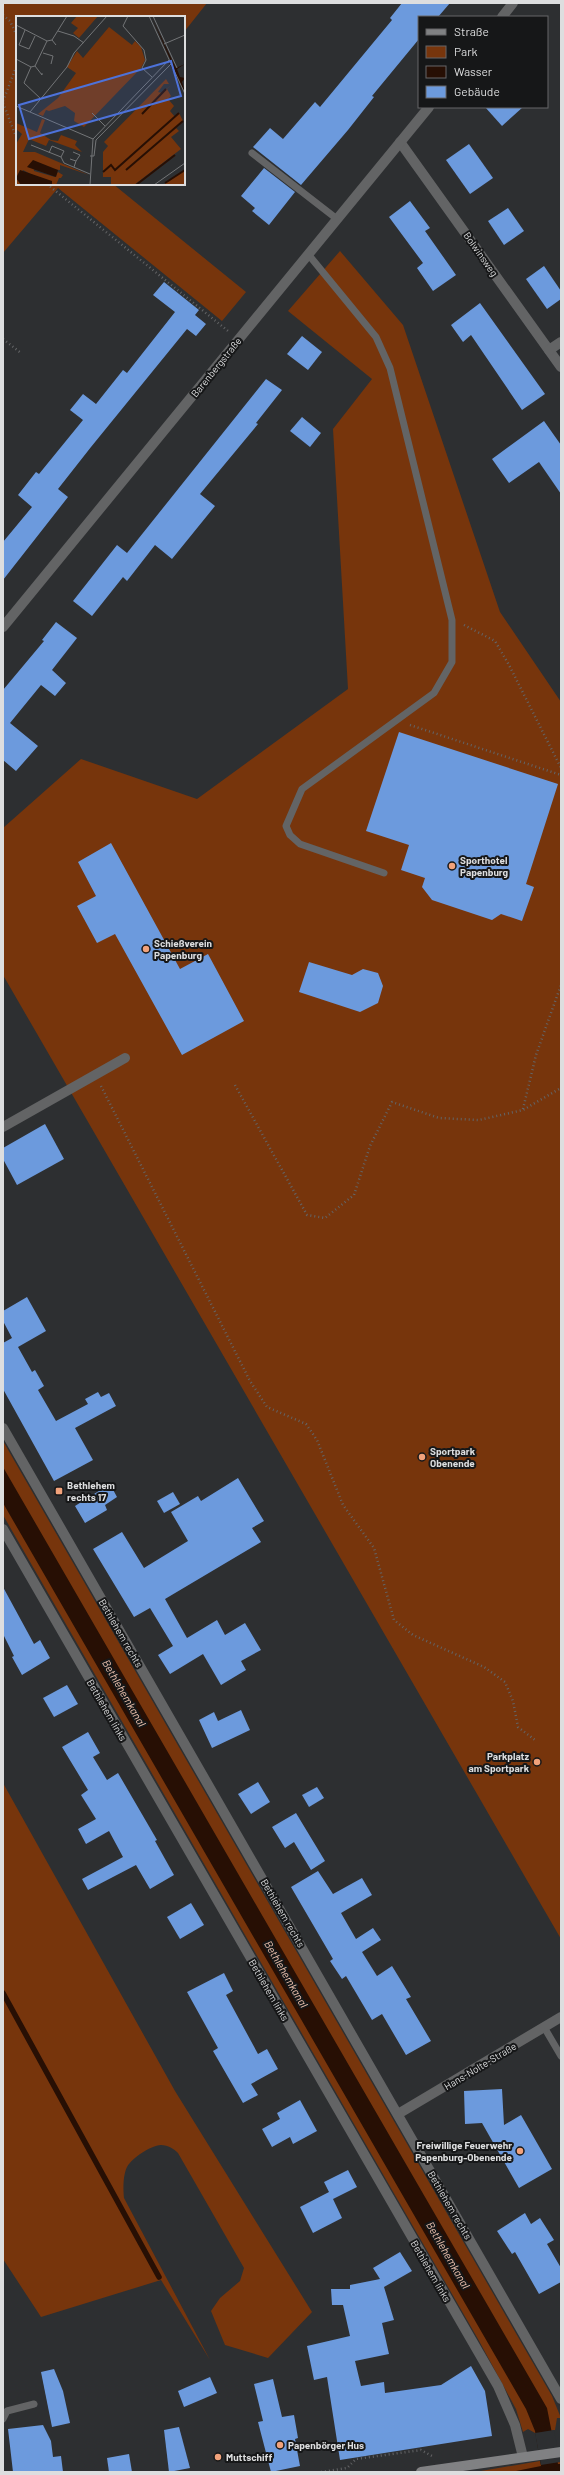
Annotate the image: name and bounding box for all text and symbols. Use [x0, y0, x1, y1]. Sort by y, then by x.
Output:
inset map [16, 16, 185, 185]
legend [418, 16, 548, 108]
text: Straße [454, 24, 489, 38]
text: Park [454, 44, 478, 58]
text: Wasser [454, 64, 493, 78]
text: Gebäude [454, 84, 500, 98]
street label: Bolwinsweg [461, 230, 501, 278]
street label: Barenbergstraße [188, 335, 244, 399]
place label: Sporthotel Papenburg [460, 854, 508, 878]
marker: Sporthotel Papenburg [447, 861, 457, 871]
place label: Schießverein Papenburg [154, 937, 212, 961]
marker: Schießverein Papenburg [141, 944, 151, 954]
place label: Sportpark Obenende [430, 1445, 476, 1469]
marker: Sportpark Obenende [417, 1452, 427, 1462]
place label: Bethlehem rechts 17 [67, 1479, 115, 1503]
marker: Bethlehem rechts 17 [54, 1486, 64, 1496]
street label: Bethlehem rechts [97, 1597, 146, 1670]
water label: Bethlehemkanal [100, 1657, 149, 1729]
street label: Bethlehem links [85, 1677, 130, 1743]
place label: Parkplatz am Sportpark [468, 1750, 530, 1774]
marker: Parkplatz am Sportpark [532, 1757, 542, 1767]
street label: Bethlehem rechts [259, 1877, 308, 1950]
water label: Bethlehemkanal [262, 1938, 311, 2010]
street label: Bethlehem links [247, 1957, 292, 2023]
street label: Hans-Nolte-Straße [442, 2040, 518, 2092]
place label: Freiwillige Feuerwehr Papenburg-Obenende [415, 2139, 513, 2163]
marker: Freiwillige Feuerwehr Papenburg-Obenende [515, 2146, 525, 2156]
street label: Bethlehem rechts [426, 2169, 475, 2242]
water label: Bethlehemkanal [424, 2219, 473, 2291]
street label: Bethlehem links [409, 2238, 454, 2304]
place label: Papenbörger Hus [288, 2439, 364, 2451]
marker: Papenbörger Hus [275, 2440, 285, 2450]
place label: Muttschiff [226, 2451, 272, 2463]
marker: Muttschiff [213, 2452, 223, 2462]

